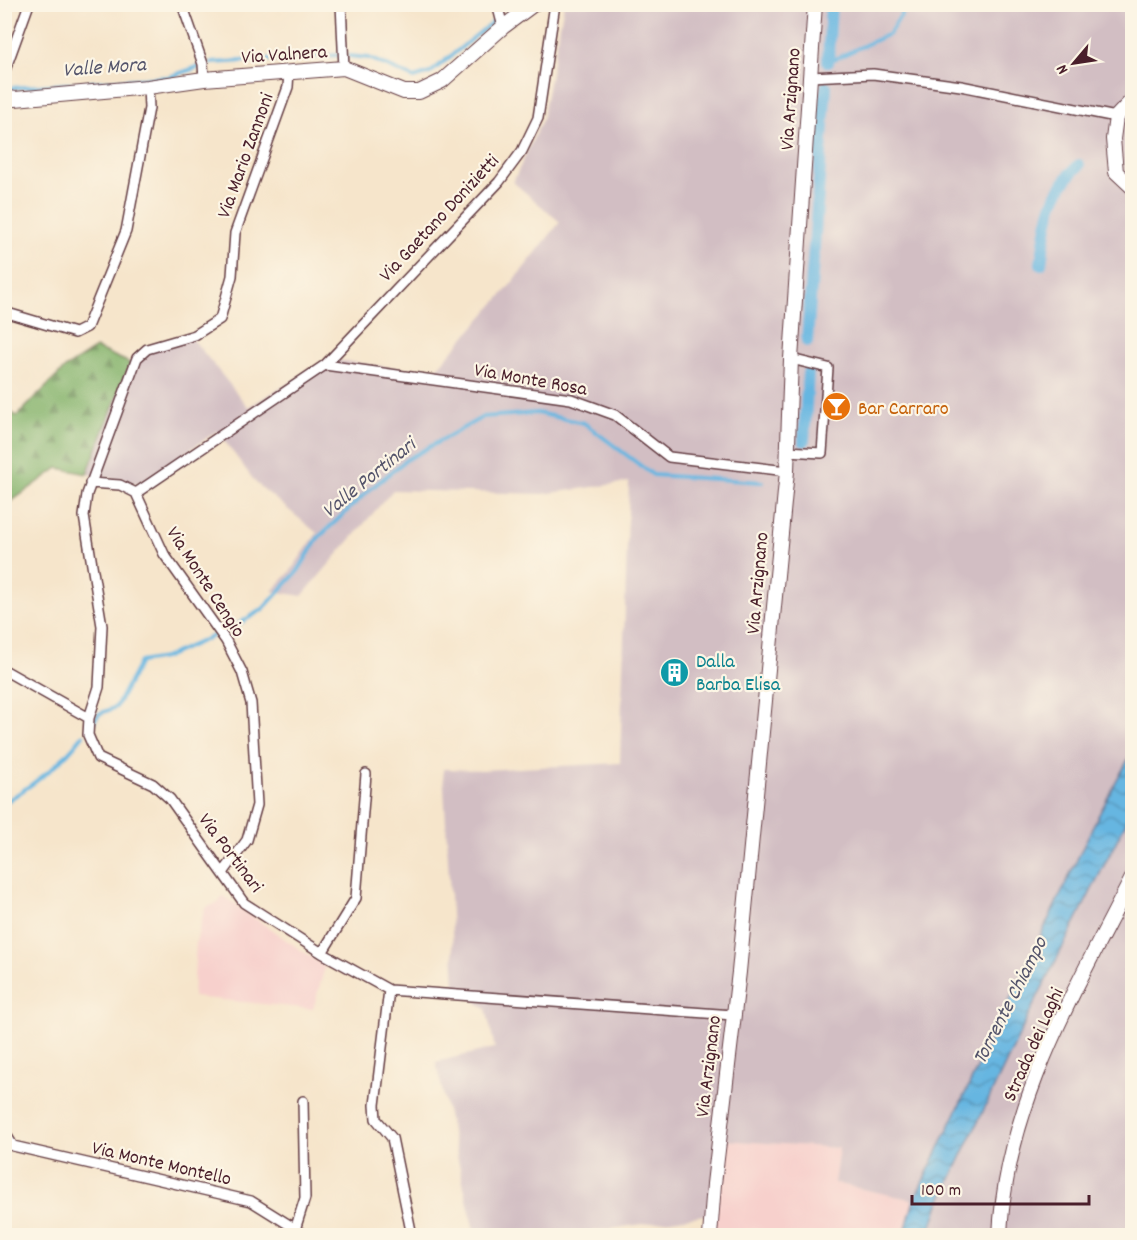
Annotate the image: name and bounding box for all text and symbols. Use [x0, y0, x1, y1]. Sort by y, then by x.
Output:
north arrow [1044, 33, 1104, 93]
street label: Via Valnera [240, 39, 329, 73]
street label: Via Arzignano [774, 47, 810, 151]
water label: Valle Mora [62, 51, 148, 87]
text: N [1051, 60, 1075, 78]
street label: Via Mario Zannoni [211, 89, 283, 223]
street label: Via Gaetano Donizietti [373, 149, 507, 289]
street label: Via Monte Rosa [472, 357, 590, 405]
bar icon: Bar Carraro [821, 391, 853, 423]
place label: Bar Carraro [858, 396, 949, 424]
water label: Valle Portinari [316, 430, 426, 527]
street label: Via Monte Cengio [158, 522, 251, 644]
street label: Via Arzignano [741, 531, 777, 635]
place label: Dalla Barba Elisa [696, 649, 781, 700]
building icon: Dalla Barba Elisa [659, 656, 691, 688]
street label: Via Portinari [190, 808, 269, 900]
water label: Torrente Chiampo [967, 931, 1057, 1070]
street label: Strada dei Laghi [997, 984, 1072, 1107]
street label: Via Arzignano [690, 1014, 730, 1119]
street label: Via Monte Montello [89, 1135, 234, 1195]
scale bar [912, 1168, 1089, 1206]
text: 100 m [921, 1179, 961, 1204]

